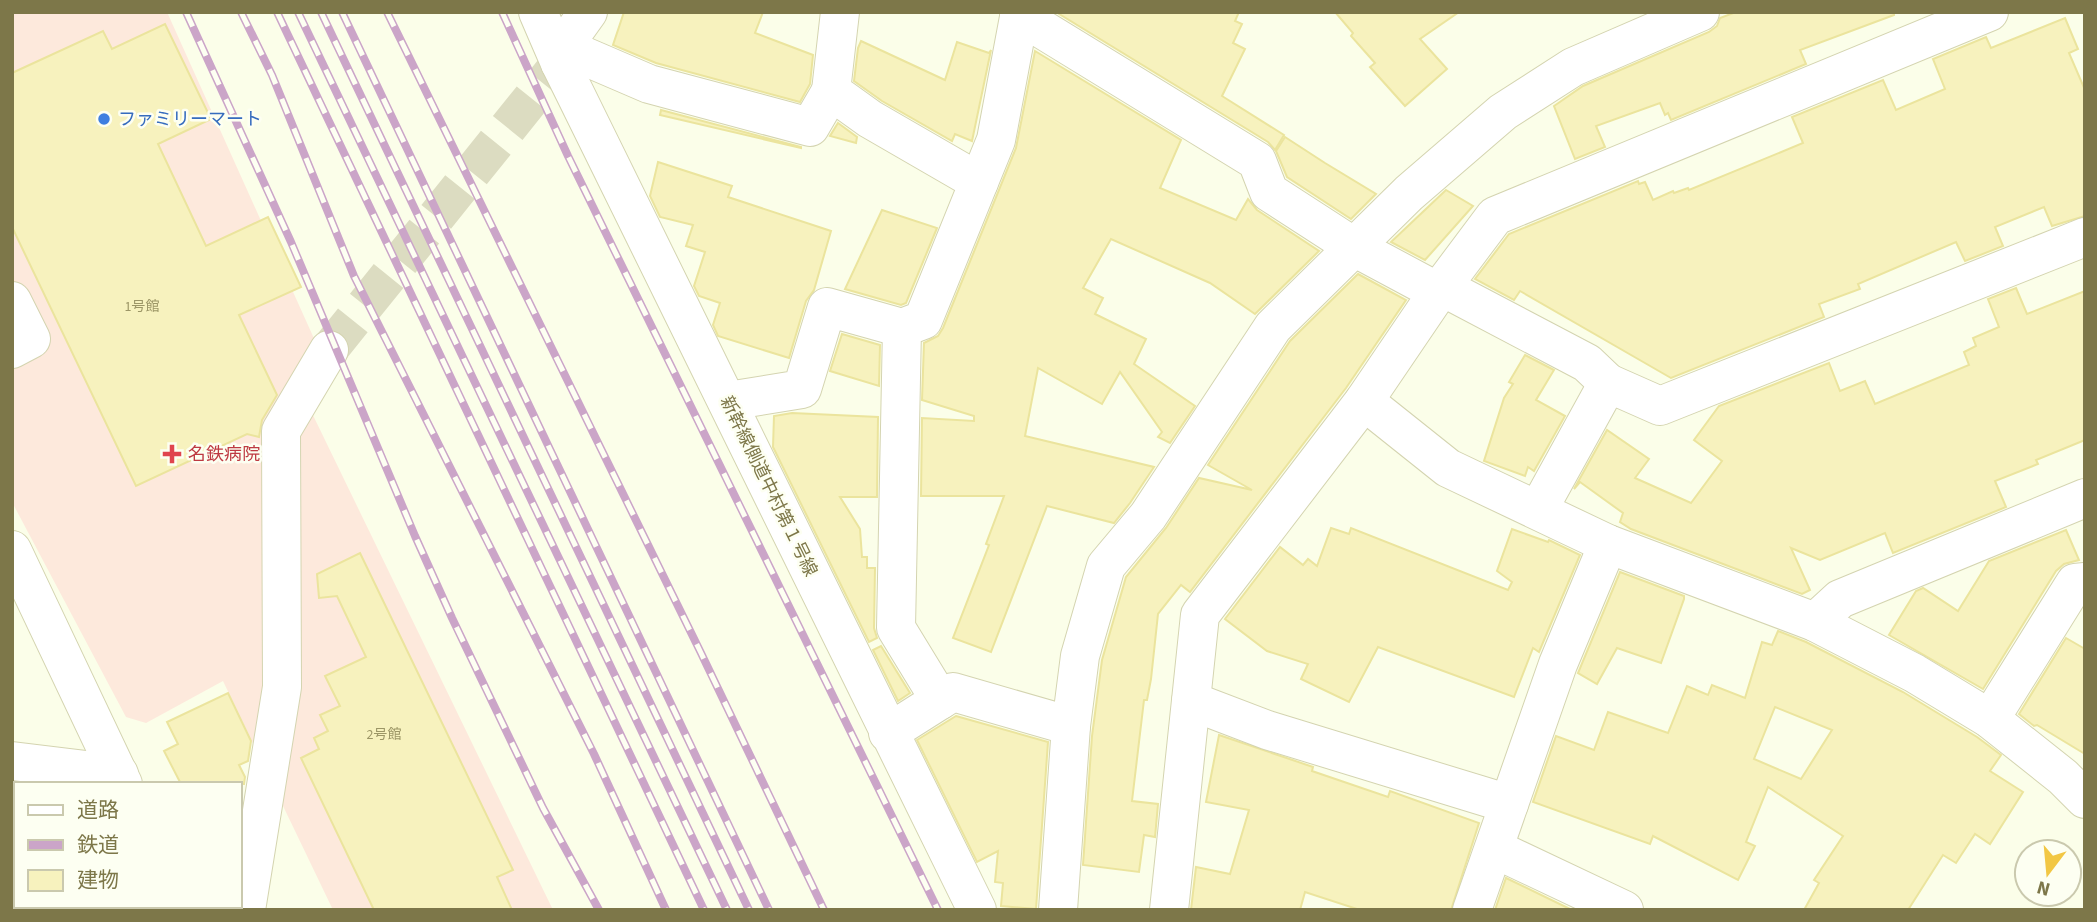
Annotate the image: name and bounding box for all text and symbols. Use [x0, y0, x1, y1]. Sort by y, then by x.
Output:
place label: ファミリーマート [118, 107, 262, 132]
marker: ファミリーマート [96, 111, 112, 127]
house number: 1号館 [125, 297, 159, 317]
street label: 新幹線側道中村第１号線 [714, 392, 823, 581]
place label: 名鉄病院 [188, 442, 260, 467]
marker: 名鉄病院 [162, 444, 182, 464]
house number: 2号館 [367, 725, 401, 745]
legend [14, 782, 242, 908]
text: 道路 [77, 795, 119, 825]
text: 鉄道 [77, 830, 119, 860]
north arrow [2013, 838, 2083, 908]
text: 建物 [77, 865, 119, 895]
text: N [2034, 873, 2054, 903]

